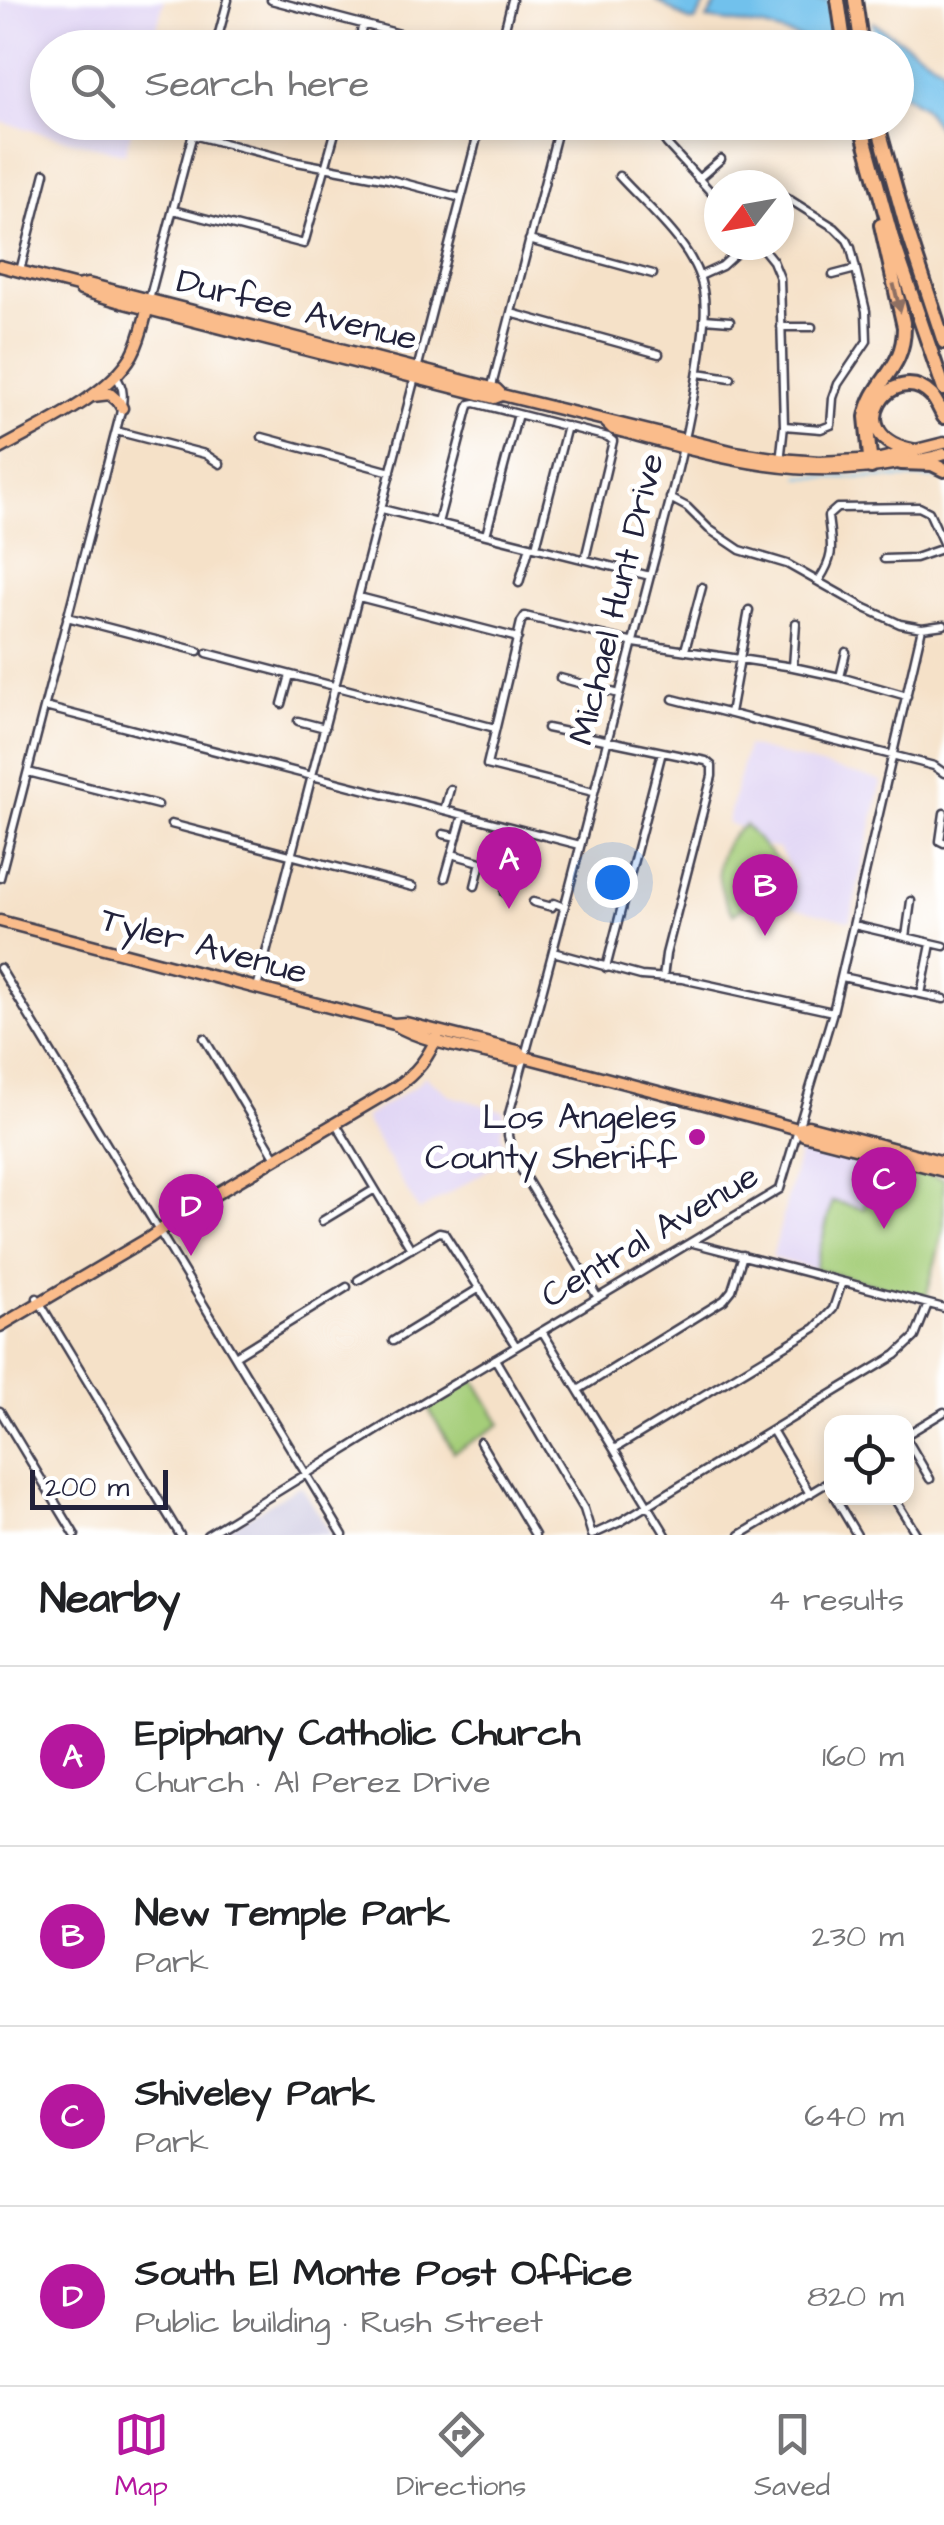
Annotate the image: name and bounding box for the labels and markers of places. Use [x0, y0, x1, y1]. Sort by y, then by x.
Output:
pin: A [476, 826, 542, 909]
pin: B [732, 854, 798, 936]
place label: Los Angeles County Sheriff [425, 1093, 677, 1183]
marker: Los Angeles County Sheriff [686, 1126, 708, 1148]
pin: C [852, 1146, 916, 1229]
pin: D [158, 1174, 224, 1256]

